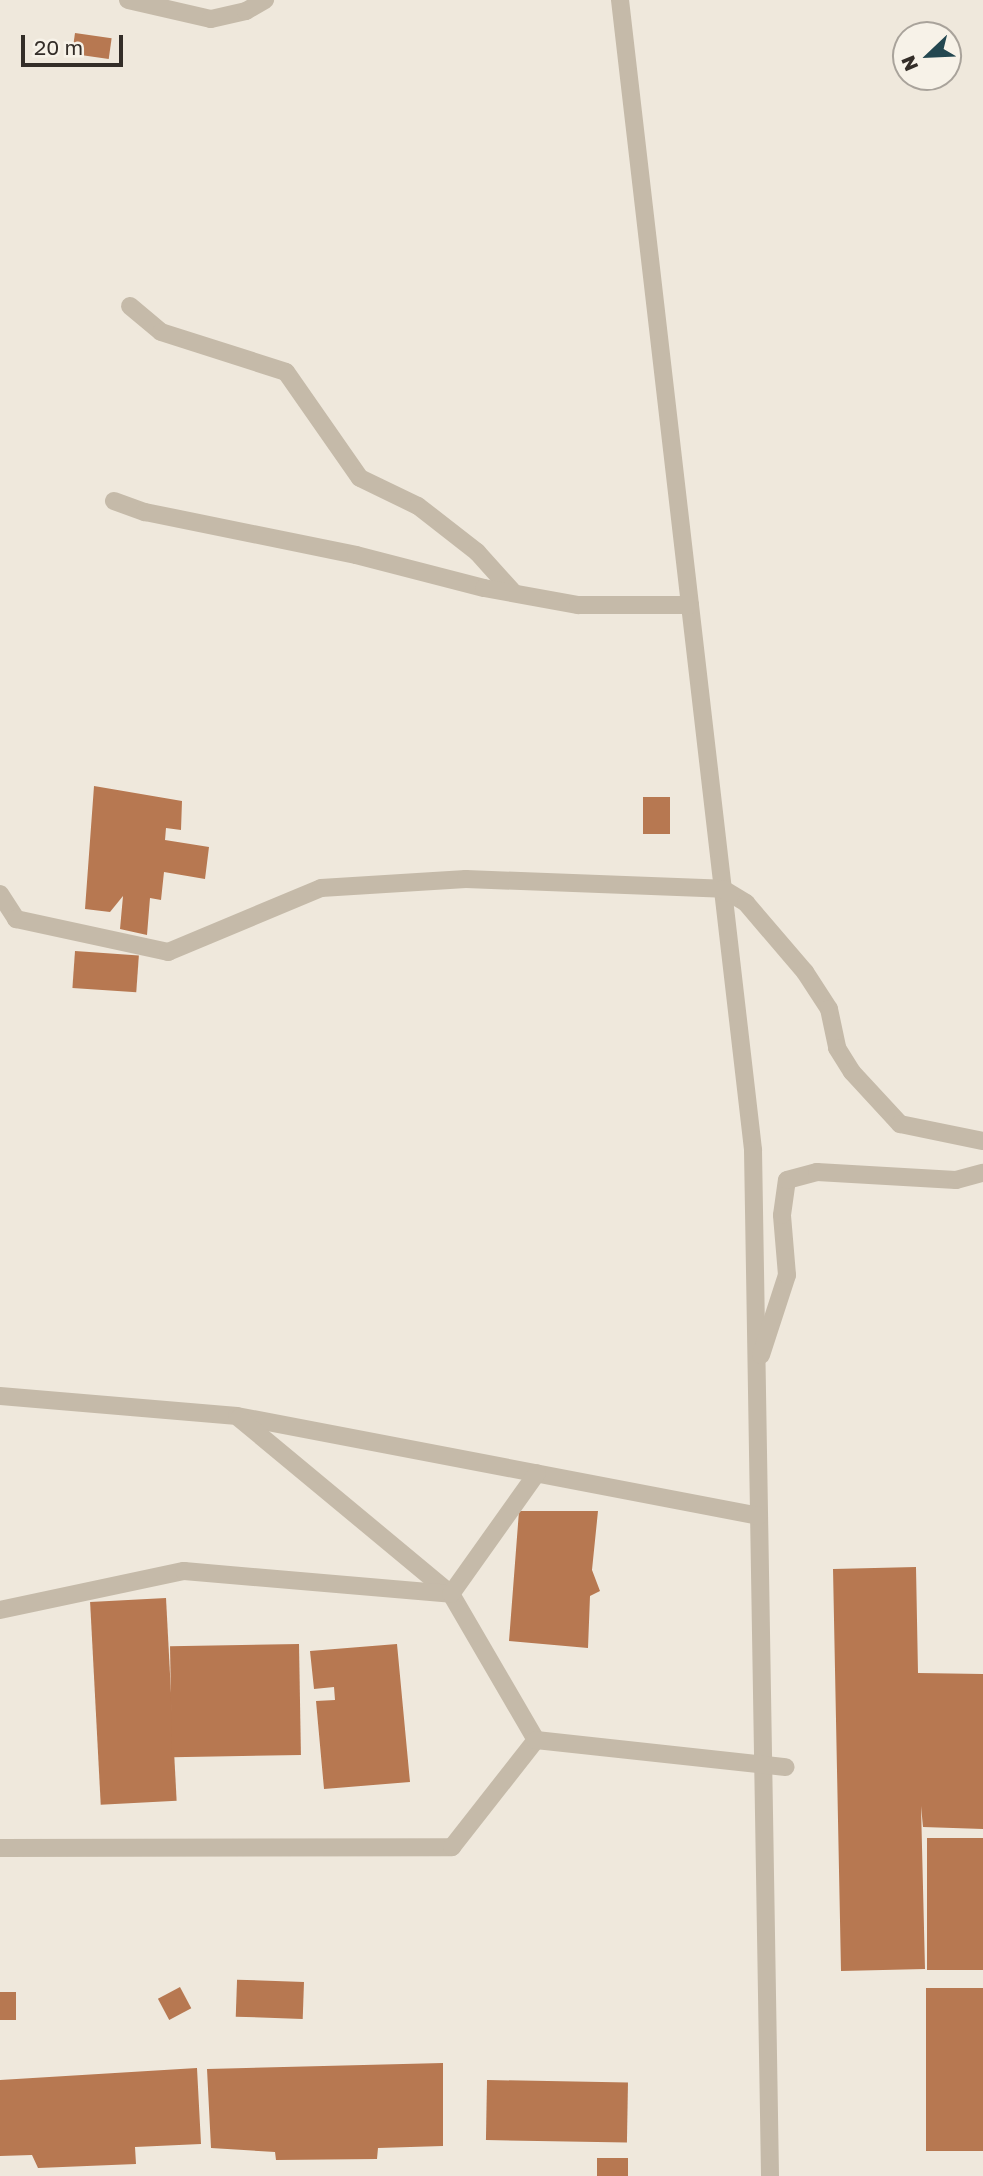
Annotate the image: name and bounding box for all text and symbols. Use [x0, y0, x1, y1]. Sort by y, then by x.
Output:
scale bar [24, 21, 126, 65]
north arrow [892, 21, 962, 91]
text: 20 m [34, 34, 83, 60]
text: N [896, 52, 922, 75]

